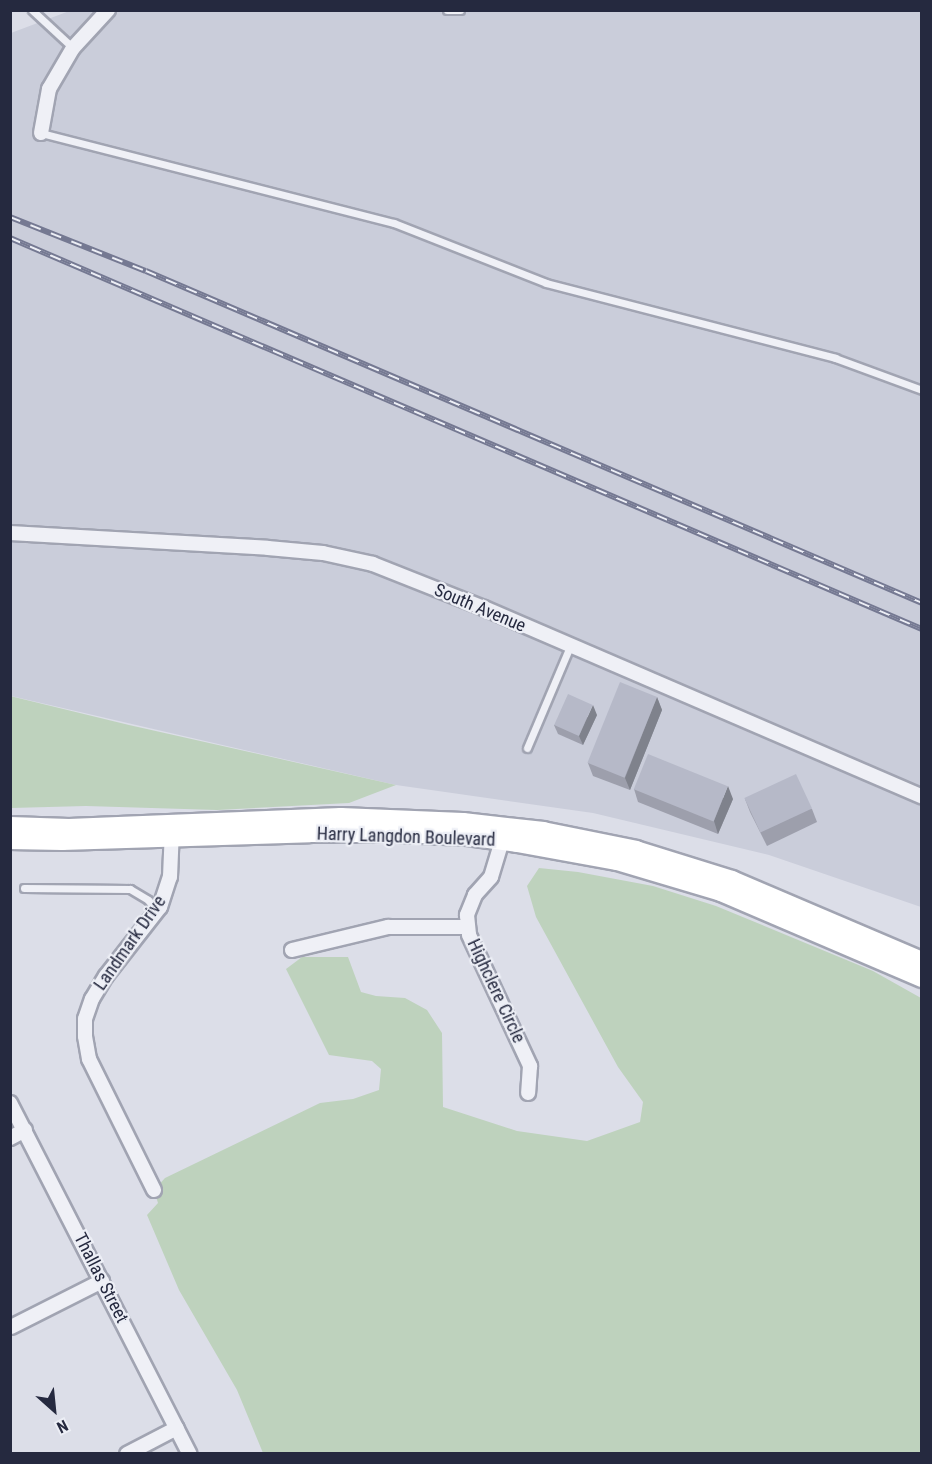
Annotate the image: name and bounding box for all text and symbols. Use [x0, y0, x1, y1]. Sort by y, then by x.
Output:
street label: South Avenue [431, 579, 529, 637]
street label: Harry Langdon Boulevard [316, 823, 496, 851]
street label: Landmark Drive [89, 891, 171, 995]
street label: Highclere Circle [463, 936, 529, 1046]
street label: Thallas Street [69, 1229, 133, 1327]
north arrow [24, 1380, 84, 1440]
text: N [54, 1416, 71, 1437]

